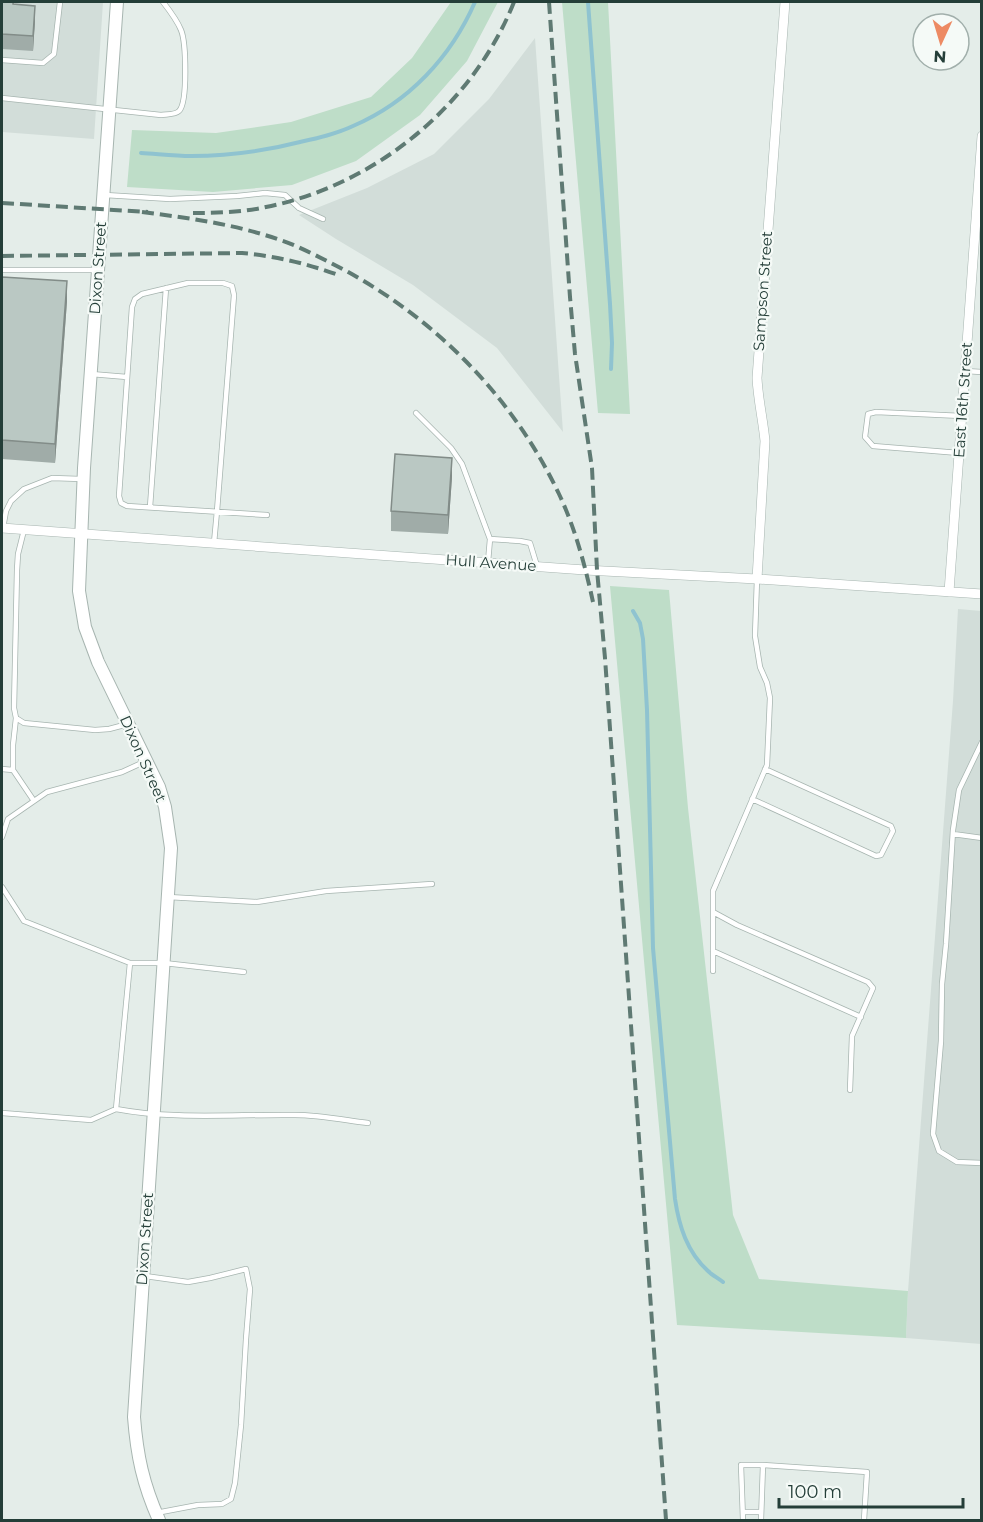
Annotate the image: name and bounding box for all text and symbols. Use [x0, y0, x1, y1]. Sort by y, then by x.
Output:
north arrow [911, 12, 971, 72]
text: N [933, 47, 947, 66]
street label: Dixon Street [85, 221, 110, 315]
street label: Sampson Street [749, 230, 776, 352]
street label: East 16th Street [949, 341, 976, 459]
street label: Hull Avenue [445, 550, 537, 575]
street label: Dixon Street [116, 712, 171, 805]
street label: Dixon Street [132, 1192, 157, 1286]
scale bar [779, 1471, 964, 1509]
text: 100 m [788, 1481, 842, 1503]

